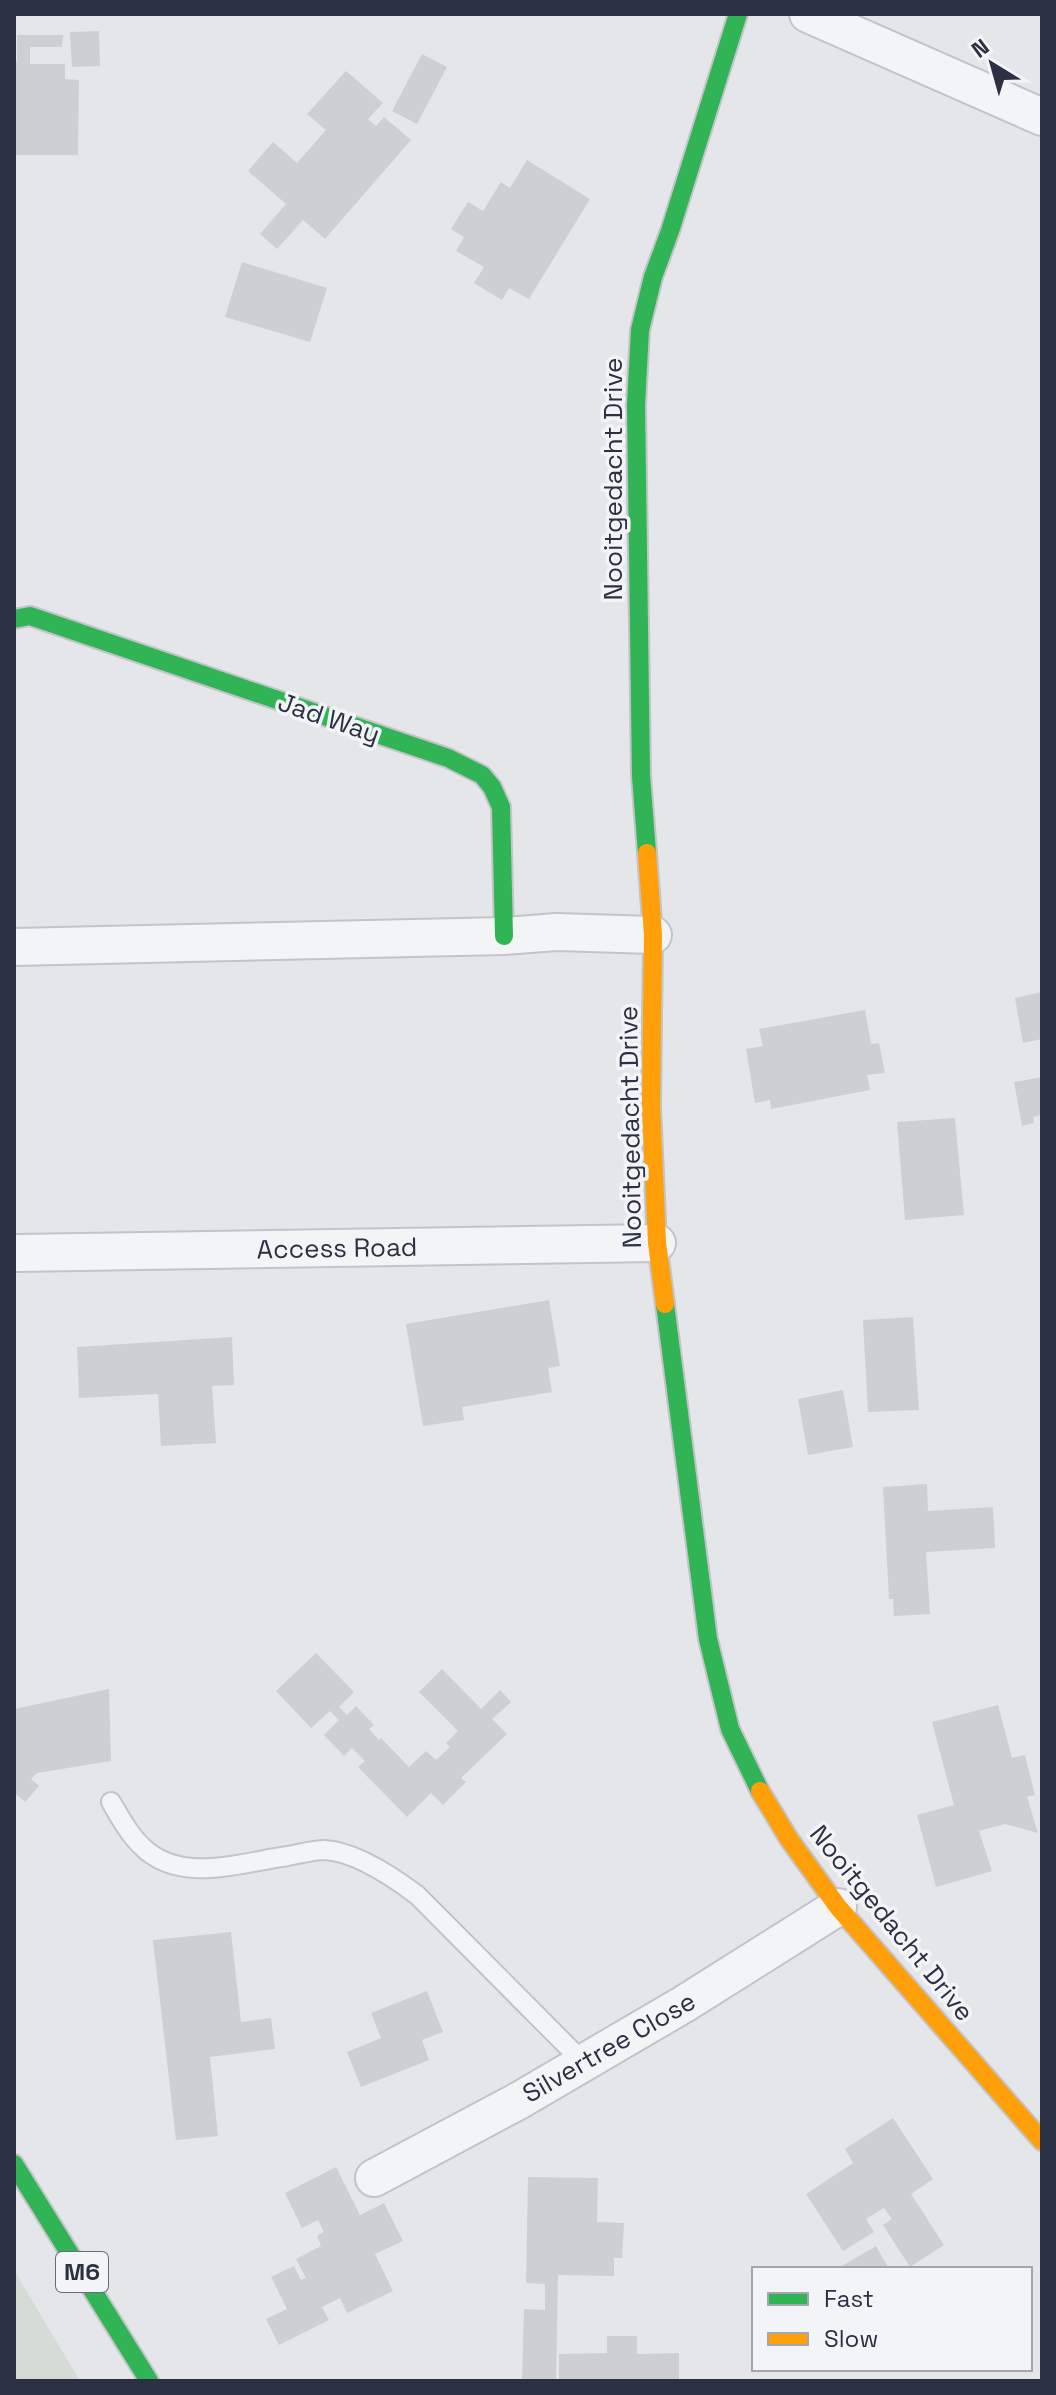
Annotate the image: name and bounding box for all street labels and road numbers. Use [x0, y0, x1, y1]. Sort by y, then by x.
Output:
street label: Nooitgedacht Drive [596, 358, 630, 600]
street label: Jad Way [274, 685, 384, 751]
street label: Nooitgedacht Drive [611, 1005, 649, 1249]
street label: Access Road [256, 1230, 418, 1266]
street label: Nooitgedacht Drive [802, 1818, 982, 2028]
street label: Silvertree Close [516, 1984, 702, 2110]
road number: M6 [56, 2252, 108, 2292]

